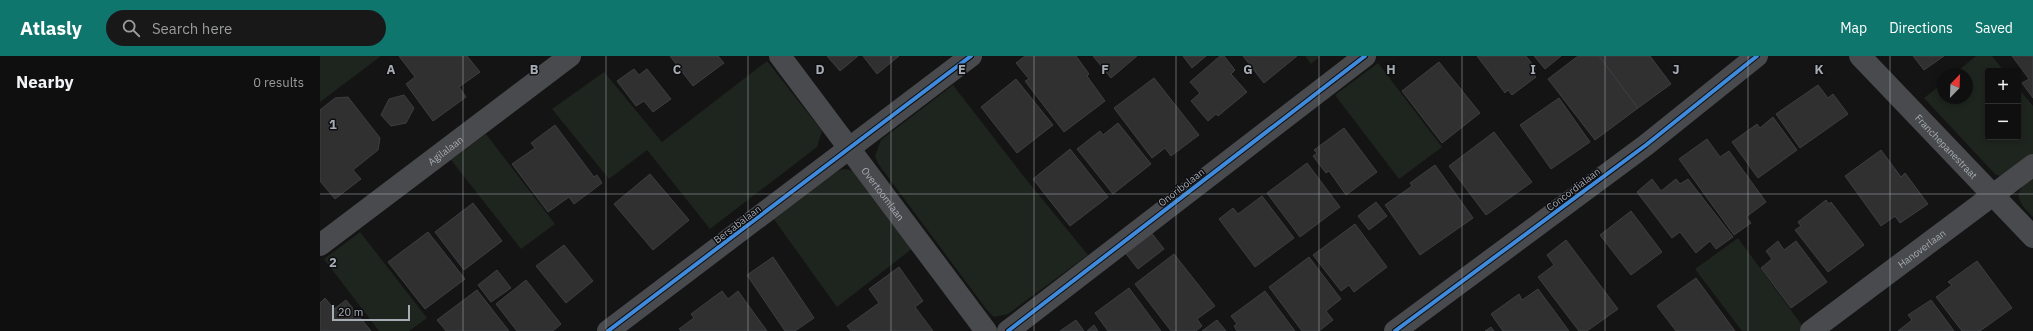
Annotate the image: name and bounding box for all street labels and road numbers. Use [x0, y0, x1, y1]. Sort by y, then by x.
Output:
street label: Franchepanestraat [1912, 112, 1980, 182]
street label: Agilalaan [425, 133, 466, 168]
street label: Overtoomlaan [858, 165, 907, 223]
street label: Onoribolaan [1156, 165, 1207, 209]
street label: Concordialaan [1544, 165, 1603, 214]
street label: Bersabalaan [711, 202, 764, 246]
street label: Hanoverlaan [1895, 227, 1948, 271]

